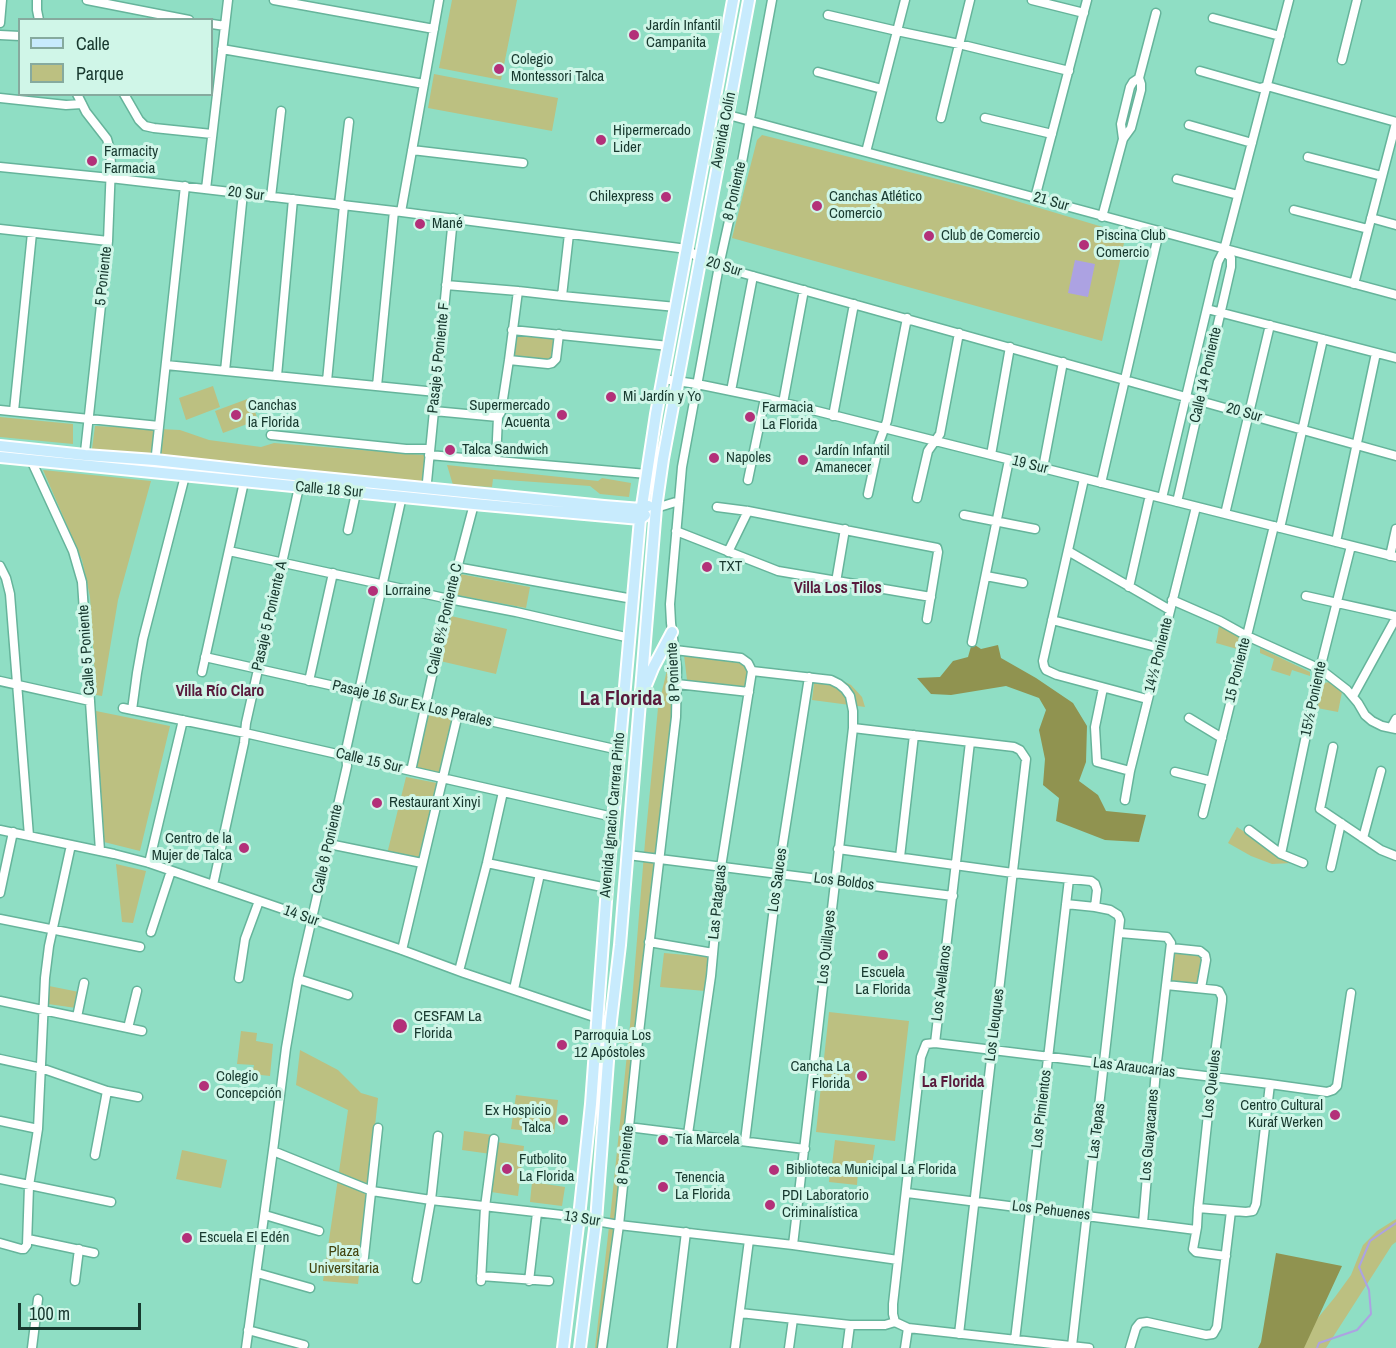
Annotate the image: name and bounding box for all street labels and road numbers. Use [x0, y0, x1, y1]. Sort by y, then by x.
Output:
street label: Avenida Colín [708, 90, 740, 170]
street label: 8 Poniente [720, 160, 750, 222]
street label: 20 Sur [227, 183, 265, 205]
street label: 21 Sur [1031, 188, 1071, 216]
street label: 5 Poniente [92, 245, 116, 307]
street label: 20 Sur [704, 253, 744, 281]
street label: Pasaje 5 Poniente F [424, 302, 454, 414]
street label: Calle 14 Poniente [1186, 325, 1226, 425]
street label: 20 Sur [1224, 399, 1264, 427]
street label: 19 Sur [1010, 452, 1050, 478]
street label: Calle 18 Sur [295, 478, 363, 502]
street label: Pasaje 5 Poniente A [249, 559, 291, 673]
street label: Calle 6½ Poniente C [423, 562, 467, 676]
street label: Calle 5 Poniente [75, 604, 99, 696]
street label: 14½ Poniente [1141, 616, 1177, 694]
street label: 15 Poniente [1221, 636, 1255, 704]
street label: 8 Poniente [663, 642, 685, 702]
street label: 15½ Poniente [1297, 660, 1331, 738]
street label: Pasaje 16 Sur Ex Los Perales [330, 677, 494, 731]
street label: Avenida Ignacio Carrera Pinto [597, 732, 629, 898]
street label: Calle 15 Sur [334, 745, 404, 777]
street label: Calle 6 Poniente [309, 803, 347, 895]
street label: Los Sauces [765, 847, 791, 913]
street label: Las Pataguas [705, 864, 731, 940]
street label: Los Boldos [813, 869, 875, 895]
street label: 14 Sur [281, 902, 321, 930]
street label: Los Quillayes [814, 909, 840, 985]
street label: Los Avellanos [928, 944, 956, 1022]
street label: Los Lleuques [982, 988, 1008, 1062]
street label: Los Queules [1199, 1049, 1225, 1119]
street label: Las Araucarias [1092, 1054, 1176, 1082]
street label: Los Pimientos [1028, 1069, 1056, 1149]
street label: Los Guayacanes [1137, 1088, 1163, 1182]
street label: Las Tepas [1085, 1102, 1109, 1160]
street label: 8 Poniente [614, 1124, 638, 1186]
street label: Los Pehuenes [1011, 1197, 1091, 1225]
street label: 13 Sur [563, 1207, 601, 1231]

